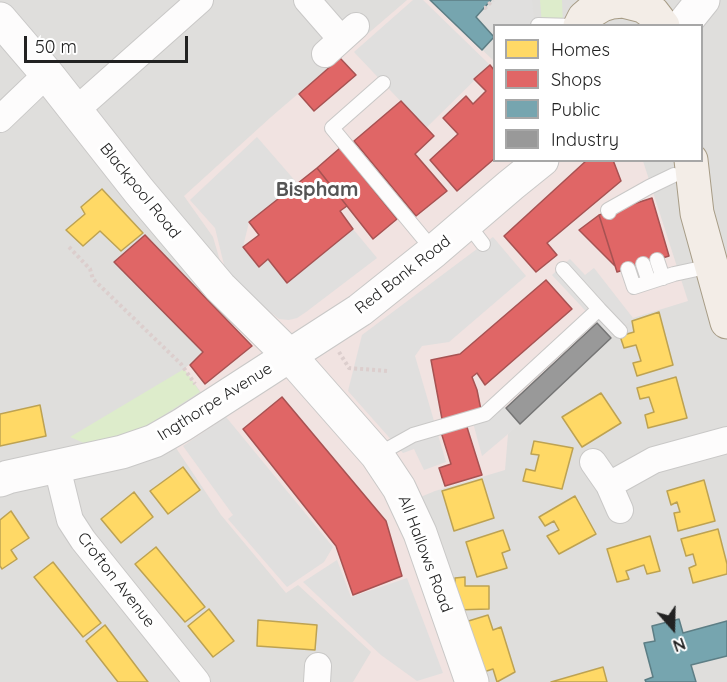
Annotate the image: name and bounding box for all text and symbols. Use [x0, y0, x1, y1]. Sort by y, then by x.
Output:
scale bar [27, 24, 190, 62]
legend [493, 24, 703, 162]
text: 50 m [35, 35, 77, 58]
text: Homes [551, 38, 610, 61]
text: Shops [551, 68, 602, 91]
text: Public [551, 98, 600, 121]
text: Industry [551, 128, 619, 151]
street label: Blackpool Road [96, 139, 184, 243]
district label: Bispham [276, 178, 358, 202]
street label: Red Bank Road [351, 232, 455, 318]
street label: Ingthorpe Avenue [154, 359, 276, 445]
street label: All Hallows Road [394, 493, 456, 615]
street label: Crofton Avenue [73, 529, 159, 631]
north arrow [643, 598, 703, 658]
text: N [670, 634, 688, 656]

